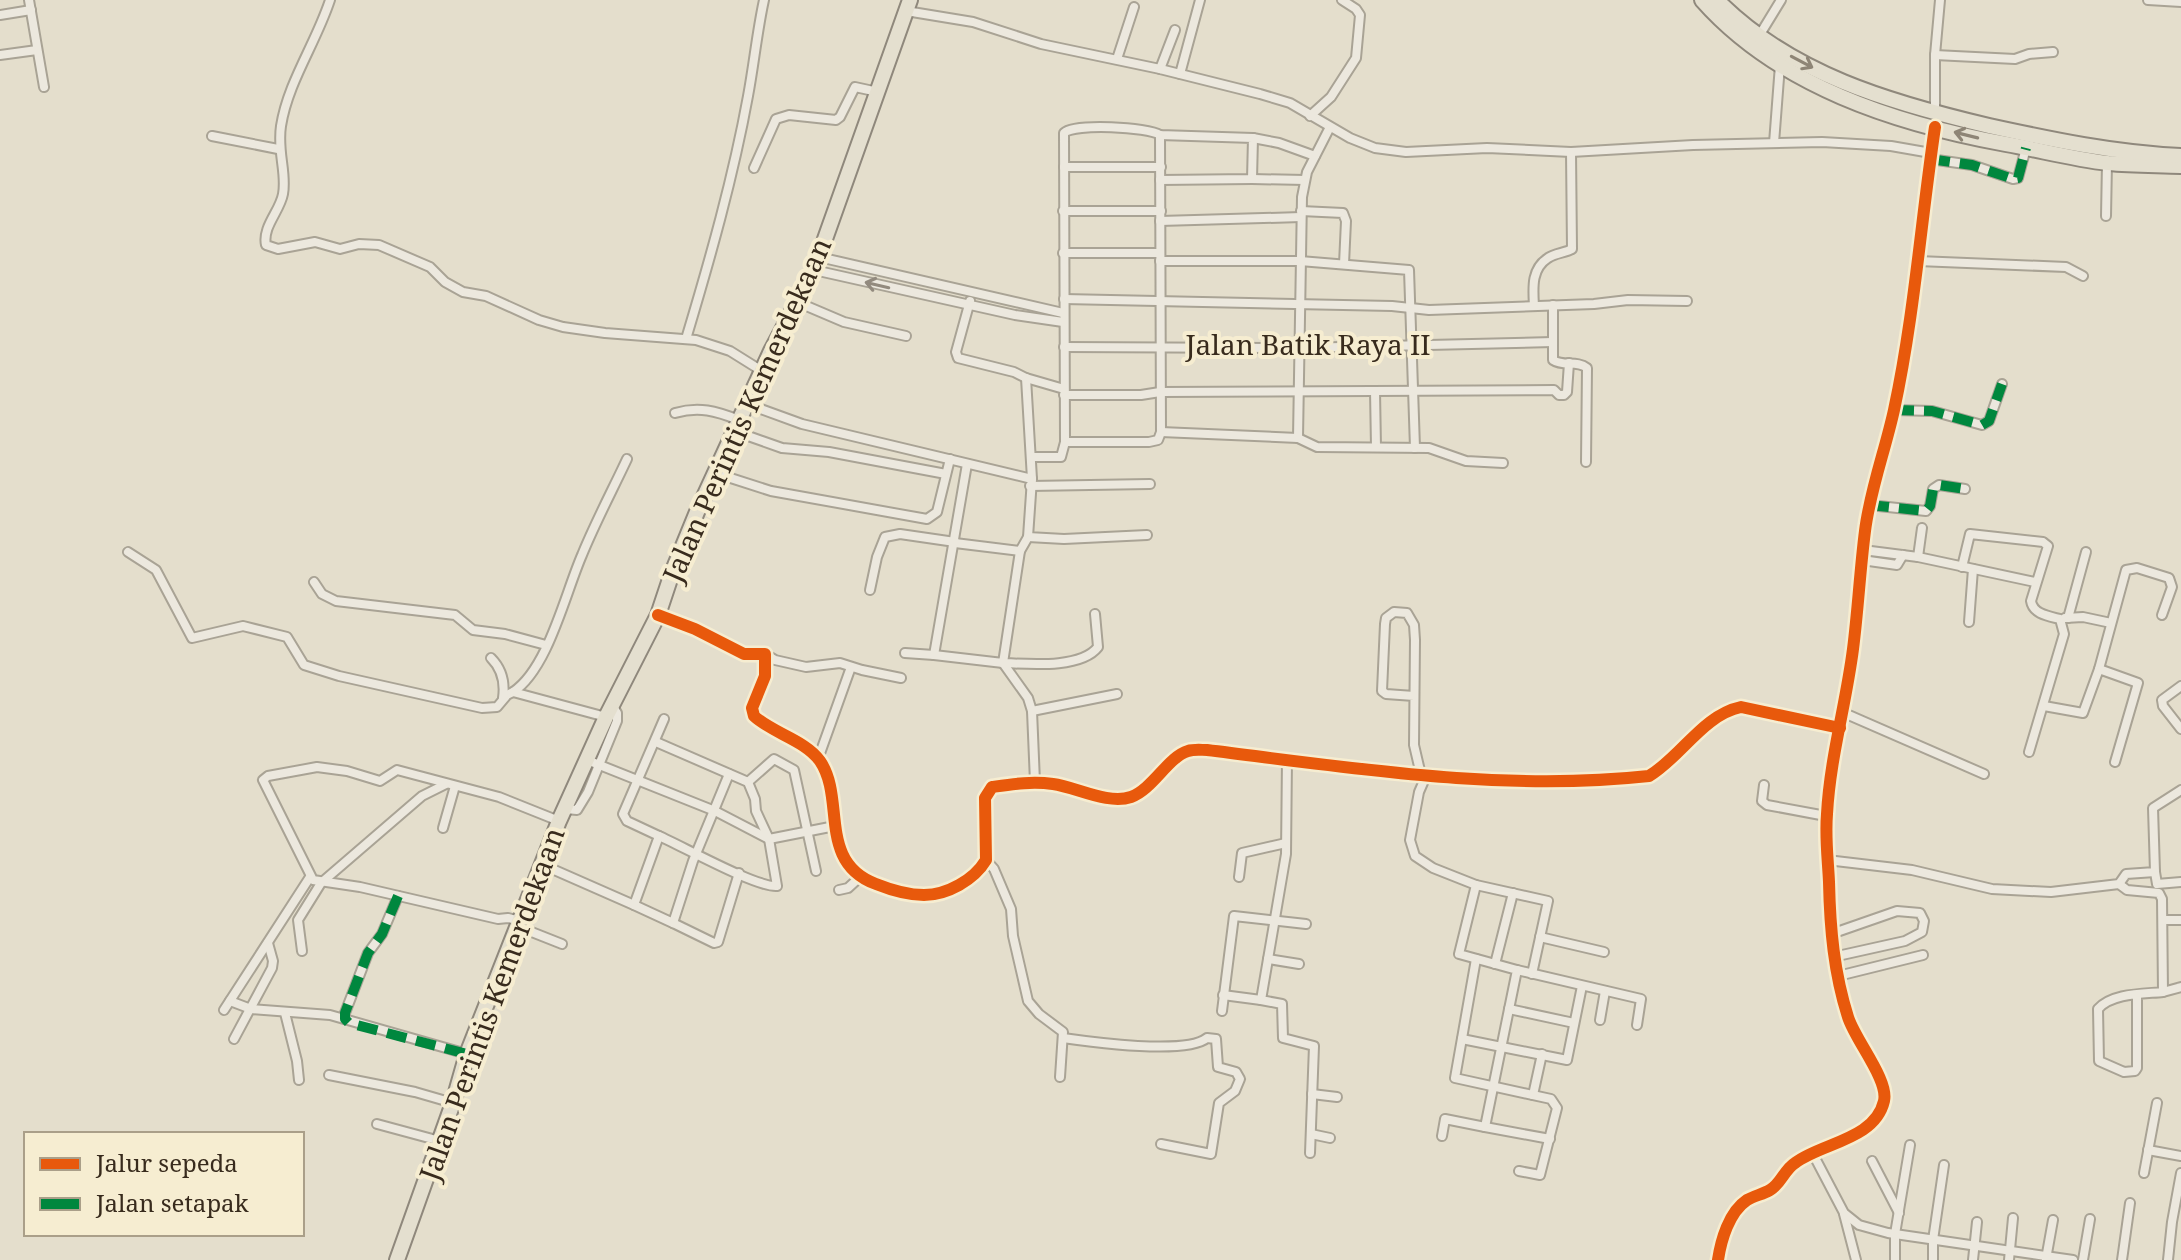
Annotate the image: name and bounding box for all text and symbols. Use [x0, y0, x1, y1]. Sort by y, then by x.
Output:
one-way arrow [1790, 55, 1814, 70]
one-way arrow [1953, 127, 1979, 142]
street label: Jalan Perintis Kemerdekaan [652, 231, 839, 589]
one-way arrow [864, 277, 890, 292]
street label: Jalan Batik Raya II [1184, 325, 1431, 363]
street label: Jalan Perintis Kemerdekaan [409, 822, 573, 1186]
legend [24, 1132, 304, 1236]
text: Jalur sepeda [95, 1146, 238, 1179]
text: Jalan setapak [95, 1186, 250, 1219]

